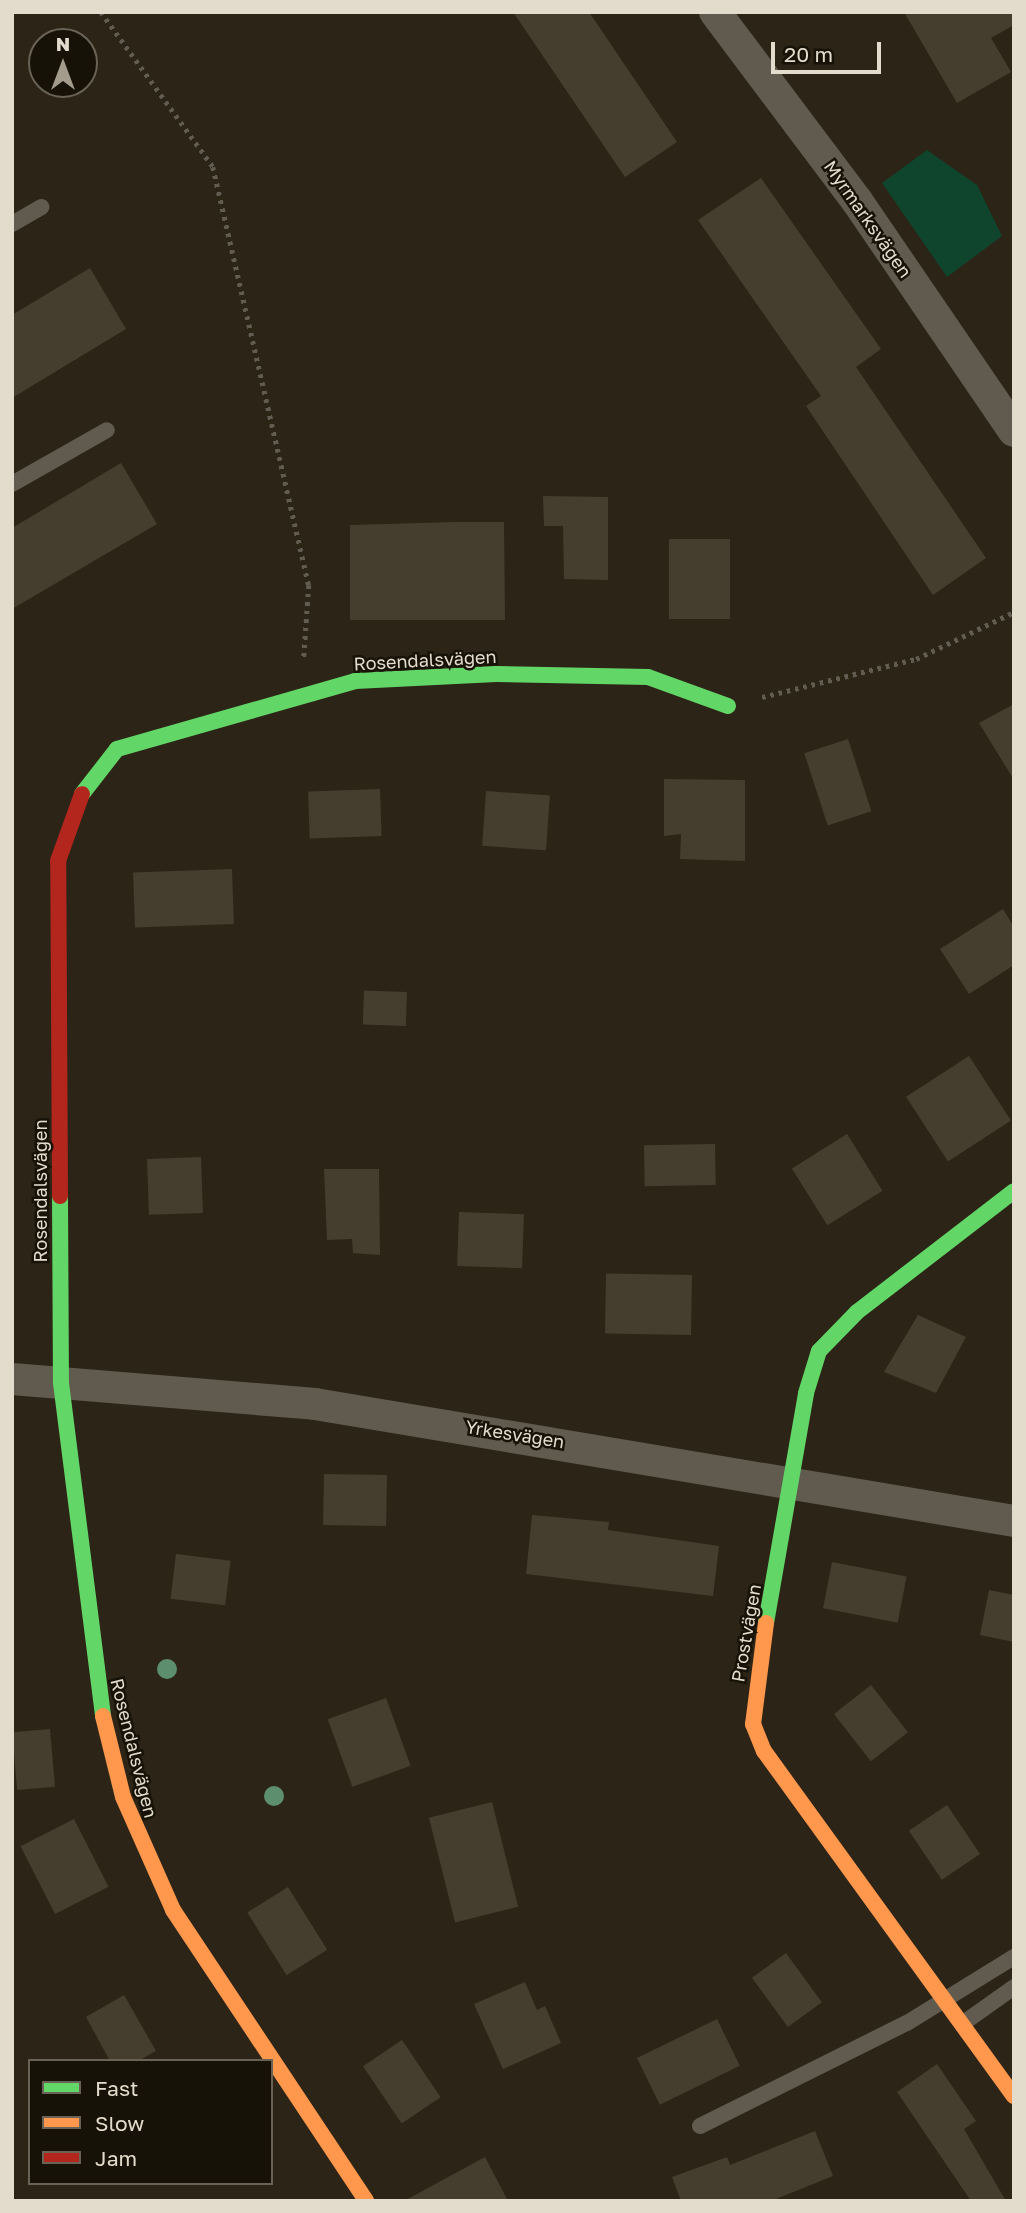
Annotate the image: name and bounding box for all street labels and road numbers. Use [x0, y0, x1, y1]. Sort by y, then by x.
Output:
street label: Myrmarksvägen [820, 156, 916, 282]
street label: Rosendalsvägen [353, 645, 497, 675]
street label: Rosendalsvägen [29, 1120, 51, 1262]
street label: Yrkesvägen [464, 1416, 566, 1452]
street label: Prostvägen [727, 1582, 765, 1684]
street label: Rosendalsvägen [106, 1676, 162, 1820]

